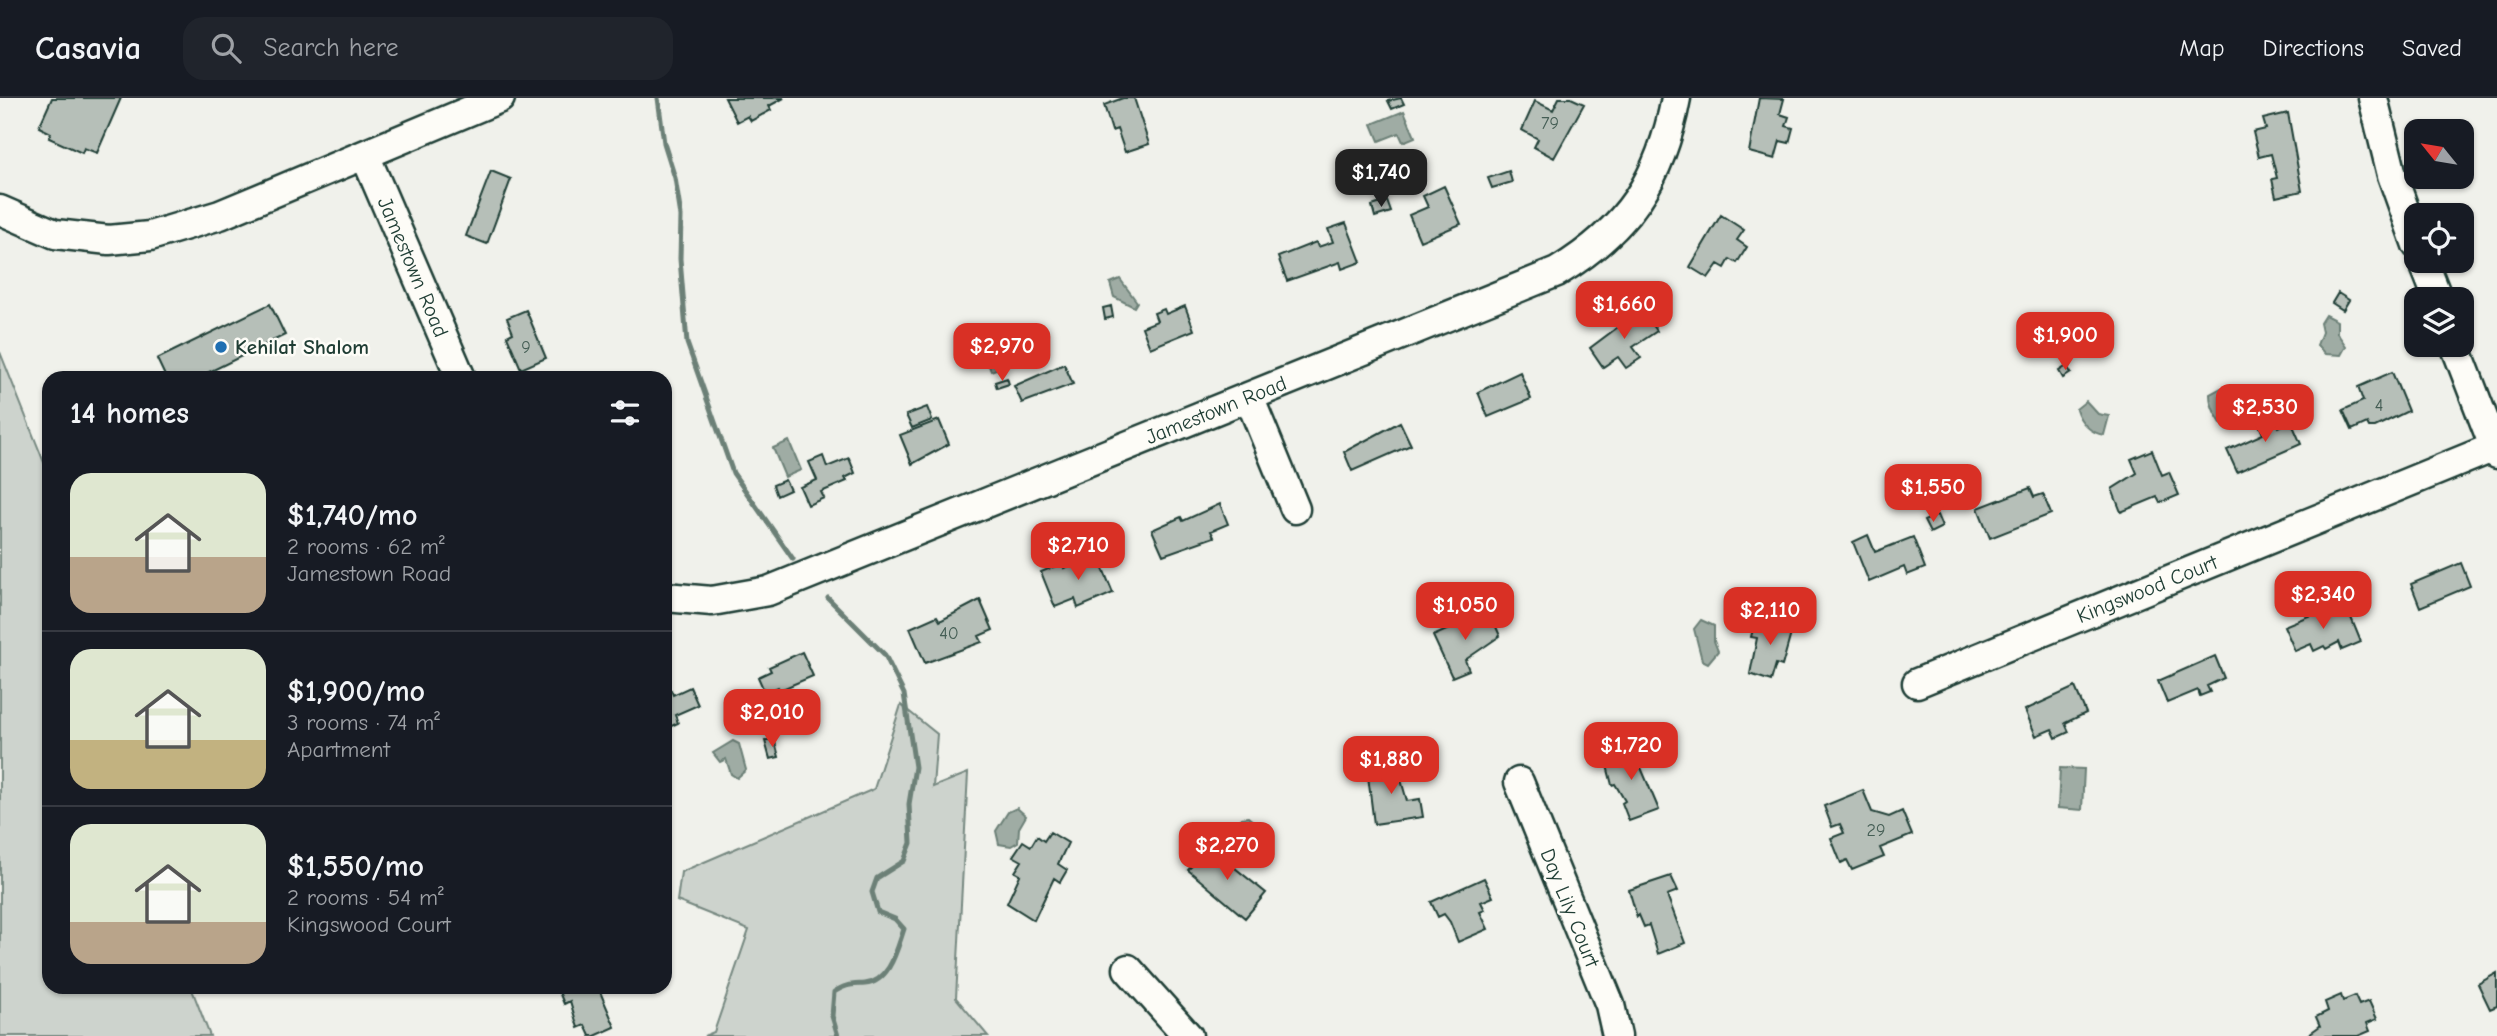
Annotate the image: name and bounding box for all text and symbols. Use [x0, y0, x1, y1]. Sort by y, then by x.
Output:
search box [183, 17, 673, 80]
text: Casavia [35, 29, 141, 67]
icon: search [207, 29, 245, 67]
text: Search here [263, 33, 399, 63]
text: Map [2179, 34, 2225, 62]
text: Directions [2263, 34, 2364, 62]
text: Saved [2402, 34, 2462, 62]
house number: 79 [1541, 113, 1559, 134]
north arrow [2404, 119, 2474, 189]
map controls [2404, 119, 2474, 357]
pin: $1,740 [1324, 150, 1438, 209]
text: $1,740 [1351, 158, 1411, 185]
street label: Jamestown Road [373, 193, 453, 341]
button: locate [2404, 203, 2474, 273]
pin: $1,660 [1567, 282, 1681, 341]
button: layers [2404, 287, 2474, 357]
text: $1,660 [1592, 290, 1656, 317]
pin: $1,900 [2008, 313, 2122, 372]
text: $1,900 [2032, 321, 2098, 348]
pin: $2,970 [945, 324, 1059, 383]
text: $2,970 [969, 332, 1035, 359]
place label: Kehilat Shalom [235, 335, 369, 359]
house number: 9 [521, 337, 531, 358]
marker: Kehilat Shalom [213, 339, 229, 355]
street label: Jamestown Road [1142, 371, 1290, 449]
pin: $2,530 [2208, 384, 2322, 444]
text: $2,530 [2232, 393, 2298, 420]
icon: filters [606, 394, 644, 432]
house number: 4 [2375, 395, 2383, 416]
text: 14 homes [70, 396, 189, 431]
pin: $1,550 [1876, 464, 1990, 524]
text: $1,550 [1901, 473, 1965, 500]
text: $1,740/mo [287, 498, 417, 533]
icon: home [126, 501, 210, 585]
pin: $2,710 [1021, 522, 1135, 582]
text: $2,710 [1047, 531, 1109, 558]
text: 2 rooms · 62 m² [287, 533, 445, 560]
street label: Kingswood Court [2073, 549, 2222, 628]
text: Jamestown Road [287, 560, 451, 587]
pin: $2,340 [2266, 572, 2380, 631]
text: $2,340 [2291, 580, 2355, 607]
pin: $1,050 [1408, 582, 1522, 642]
pin: $2,110 [1713, 588, 1827, 647]
text: $1,050 [1432, 591, 1498, 618]
text: $2,110 [1740, 596, 1800, 623]
house number: 40 [939, 623, 959, 644]
text: $1,900/mo [287, 674, 425, 709]
icon: home [126, 677, 210, 761]
pin: $2,010 [715, 690, 829, 749]
text: $2,010 [739, 698, 805, 725]
text: 3 rooms · 74 m² [287, 709, 440, 736]
pin: $1,720 [1574, 722, 1688, 782]
text: $1,720 [1600, 731, 1662, 758]
text: Apartment [287, 736, 390, 763]
pin: $1,880 [1334, 736, 1448, 796]
text: $1,880 [1359, 745, 1423, 772]
house number: 29 [1867, 820, 1885, 841]
pin: $2,270 [1170, 822, 1284, 882]
text: $2,270 [1195, 831, 1259, 858]
street label: Day Lily Court [1535, 845, 1605, 972]
text: $1,550/mo [287, 849, 424, 884]
icon: home [126, 852, 210, 936]
text: 2 rooms · 54 m² [287, 884, 444, 911]
text: Kingswood Court [287, 911, 451, 938]

